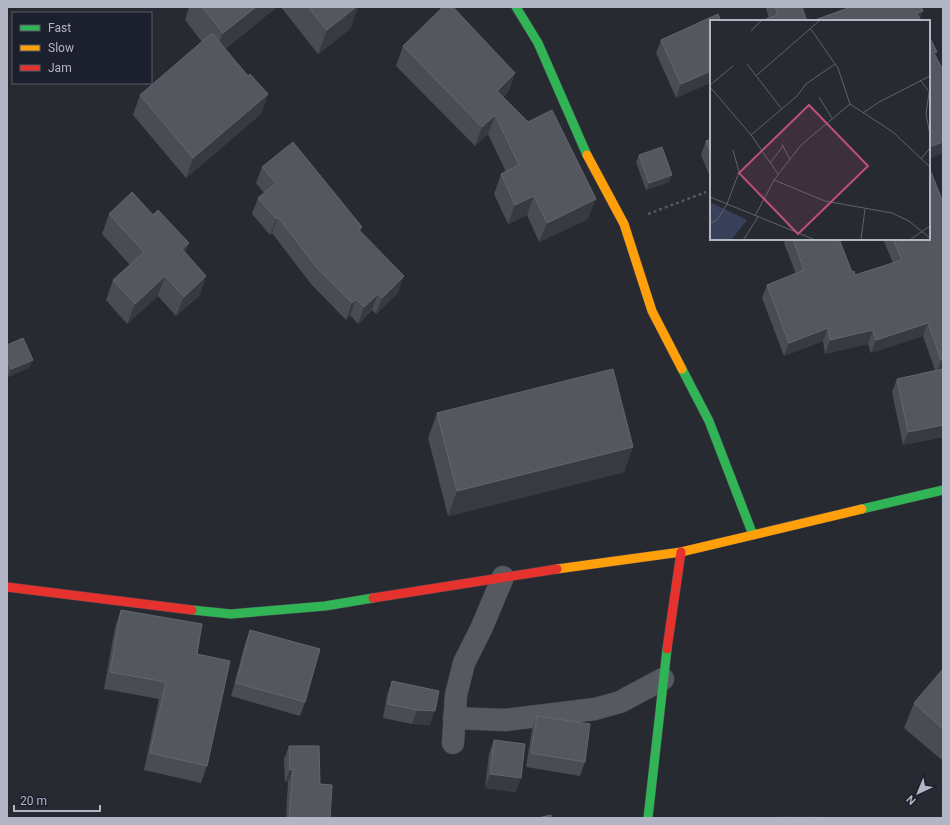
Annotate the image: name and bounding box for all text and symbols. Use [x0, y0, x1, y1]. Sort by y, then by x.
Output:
legend [12, 12, 152, 84]
inset map [710, 20, 930, 240]
text: Fast [48, 21, 71, 35]
text: Slow [48, 41, 74, 55]
text: Jam [48, 61, 72, 75]
north arrow [898, 773, 938, 813]
scale bar [14, 787, 100, 813]
text: N [904, 792, 919, 807]
text: 20 m [20, 794, 47, 808]

